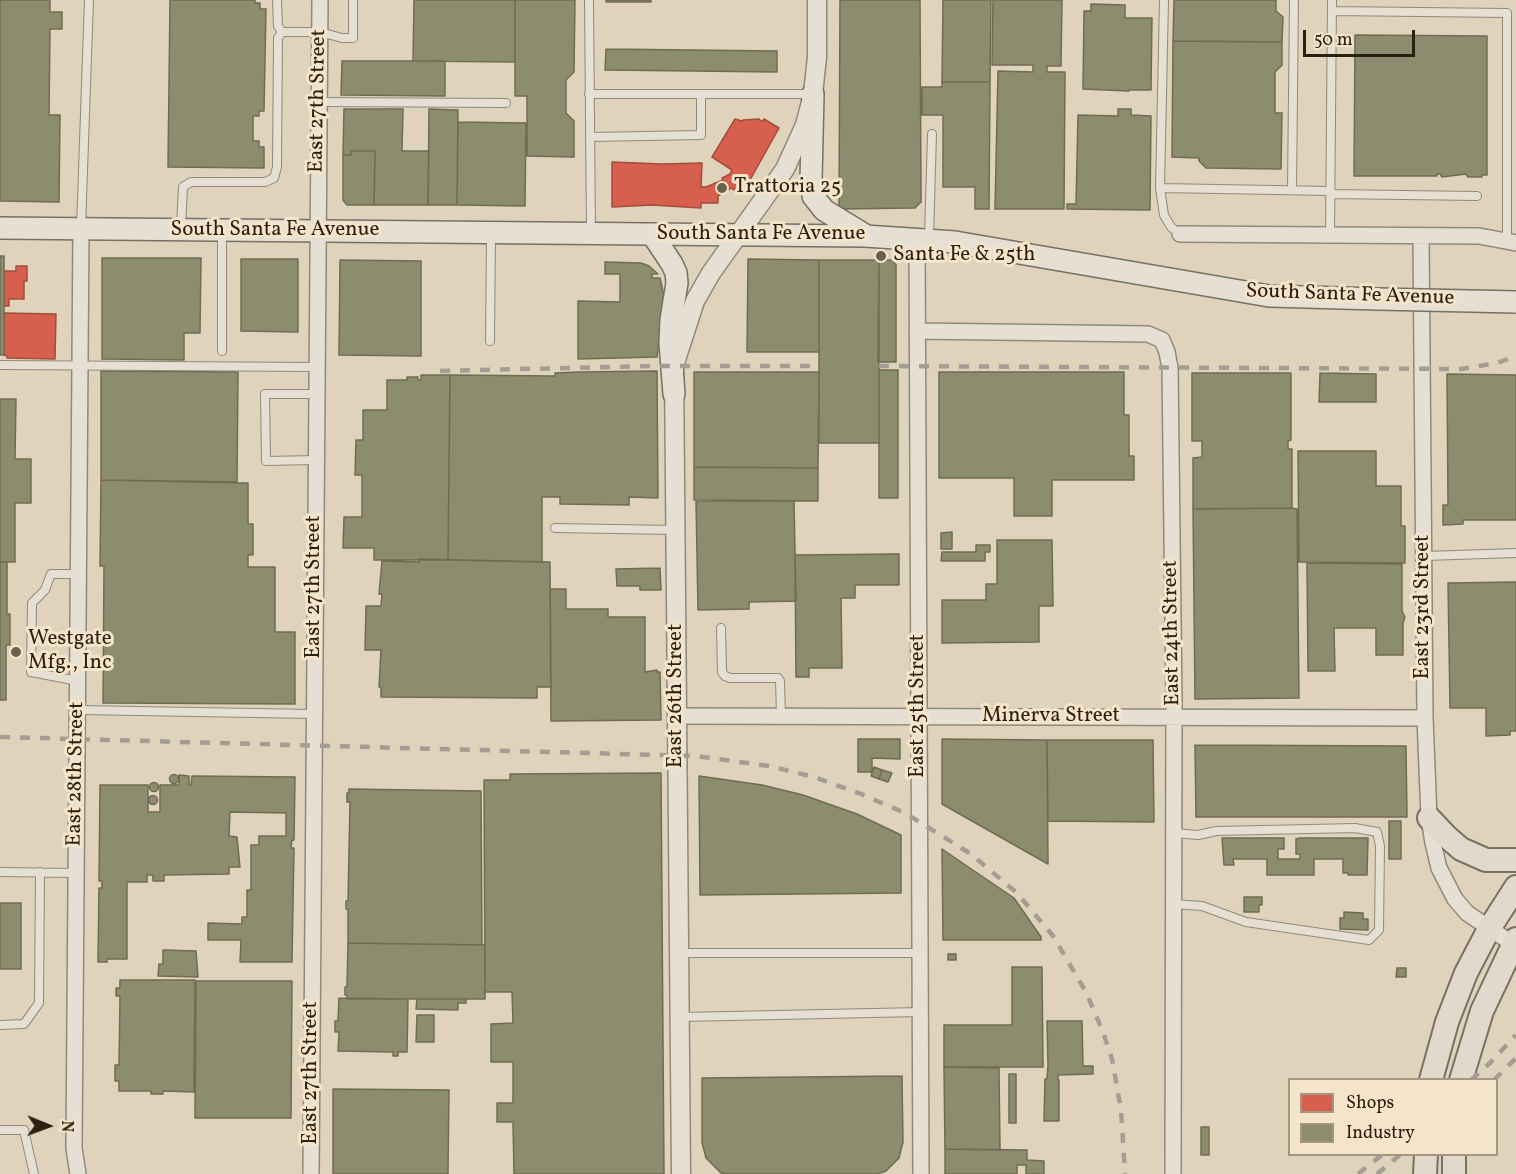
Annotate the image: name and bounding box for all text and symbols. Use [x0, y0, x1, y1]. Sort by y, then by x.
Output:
scale bar [1306, 18, 1418, 56]
text: 50 m [1314, 28, 1353, 53]
street label: East 27th Street [305, 29, 333, 173]
place label: Trattoria 25 [734, 175, 841, 201]
marker: Trattoria 25 [715, 181, 729, 195]
street label: South Santa Fe Avenue [171, 218, 379, 244]
street label: South Santa Fe Avenue [657, 222, 865, 248]
place label: Santa Fe & 25th [893, 243, 1036, 269]
marker: Santa Fe & 25th [874, 249, 888, 263]
street label: South Santa Fe Avenue [1245, 280, 1455, 312]
street label: East 27th Street [302, 515, 328, 659]
street label: East 23rd Street [1411, 535, 1437, 679]
street label: East 24th Street [1159, 560, 1187, 706]
street label: East 26th Street [664, 624, 690, 768]
place label: Westgate Mfg., Inc [28, 627, 112, 677]
street label: East 25th Street [906, 634, 932, 778]
marker: Westgate Mfg., Inc [9, 645, 23, 659]
street label: East 28th Street [63, 701, 91, 847]
street label: Minerva Street [982, 704, 1120, 730]
street label: East 27th Street [299, 1001, 325, 1145]
legend [1288, 1078, 1498, 1156]
text: Shops [1346, 1091, 1394, 1116]
north arrow [18, 1096, 78, 1156]
text: N [55, 1120, 77, 1132]
text: Industry [1346, 1121, 1415, 1146]

